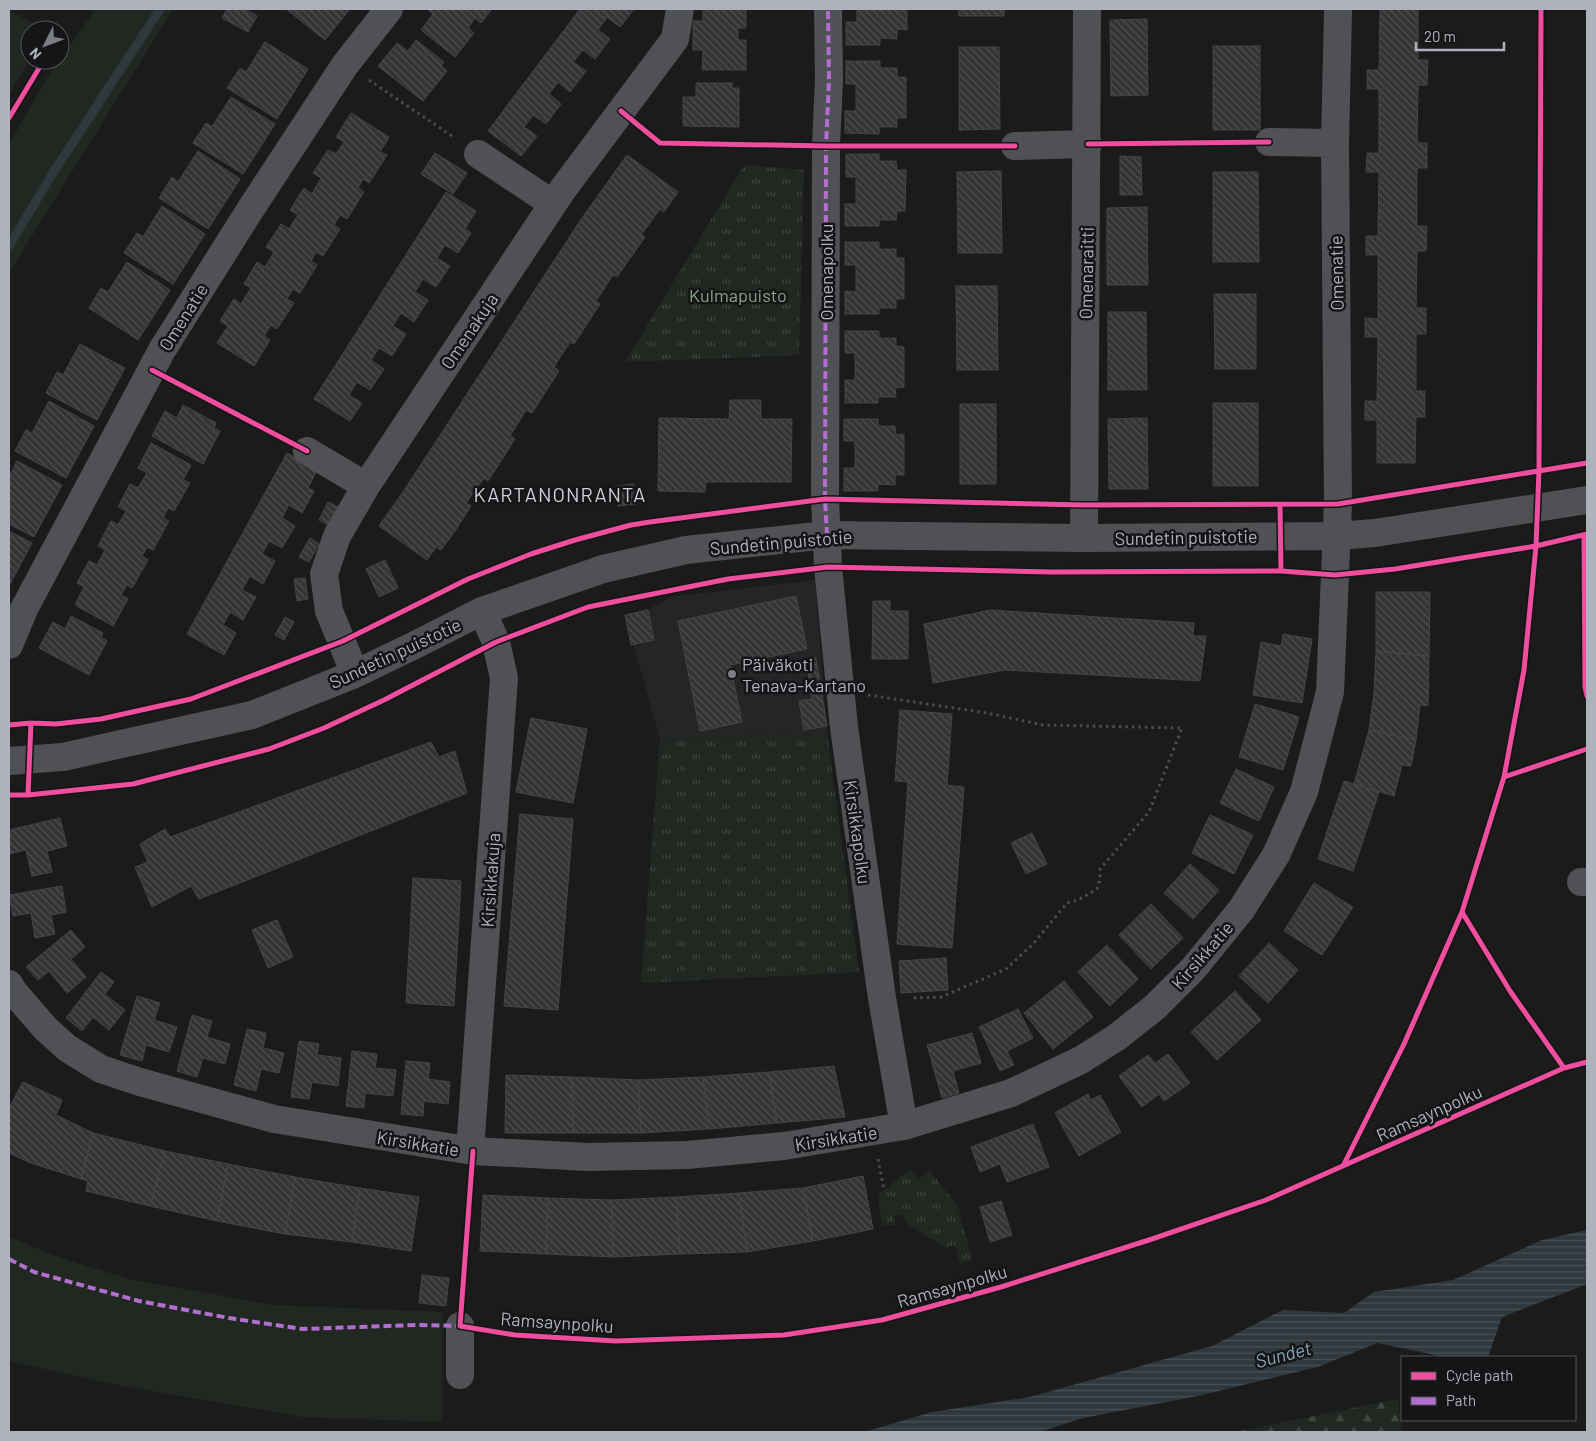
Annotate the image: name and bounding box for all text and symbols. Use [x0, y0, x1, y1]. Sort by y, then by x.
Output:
north arrow [20, 20, 70, 70]
scale bar [1416, 20, 1504, 52]
text: 20 m [1424, 27, 1456, 45]
text: N [26, 45, 44, 63]
street label: Omenapolku [815, 224, 837, 320]
street label: Omenaraitti [1074, 227, 1098, 319]
street label: Omenatie [1324, 235, 1348, 311]
street label: Omenatie [154, 279, 212, 355]
park label: Kulmapuisto [689, 284, 787, 306]
street label: Omenakuja [436, 289, 502, 373]
district label: KARTANONRANTA [473, 482, 647, 506]
street label: Sundetin puistotie [709, 525, 853, 559]
street label: Sundetin puistotie [1114, 525, 1258, 549]
street label: Sundetin puistotie [326, 613, 464, 693]
place label: Päiväkoti Tenava-Kartano [742, 653, 866, 696]
marker: Päiväkoti Tenava-Kartano [726, 668, 738, 680]
street label: Kirsikkapolku [840, 779, 876, 885]
street label: Kirsikkakuja [476, 832, 504, 928]
street label: Kirsikkatie [1166, 916, 1238, 994]
street label: Ramsaynpolku [1373, 1080, 1485, 1146]
street label: Kirsikkatie [793, 1121, 879, 1155]
street label: Kirsikkatie [375, 1126, 461, 1160]
street label: Ramsaynpolku [895, 1260, 1009, 1312]
street label: Ramsaynpolku [500, 1307, 614, 1337]
water label: Sundet [1253, 1336, 1314, 1372]
legend [1401, 1356, 1576, 1421]
text: Cycle path [1446, 1366, 1513, 1384]
text: Path [1446, 1391, 1476, 1409]

